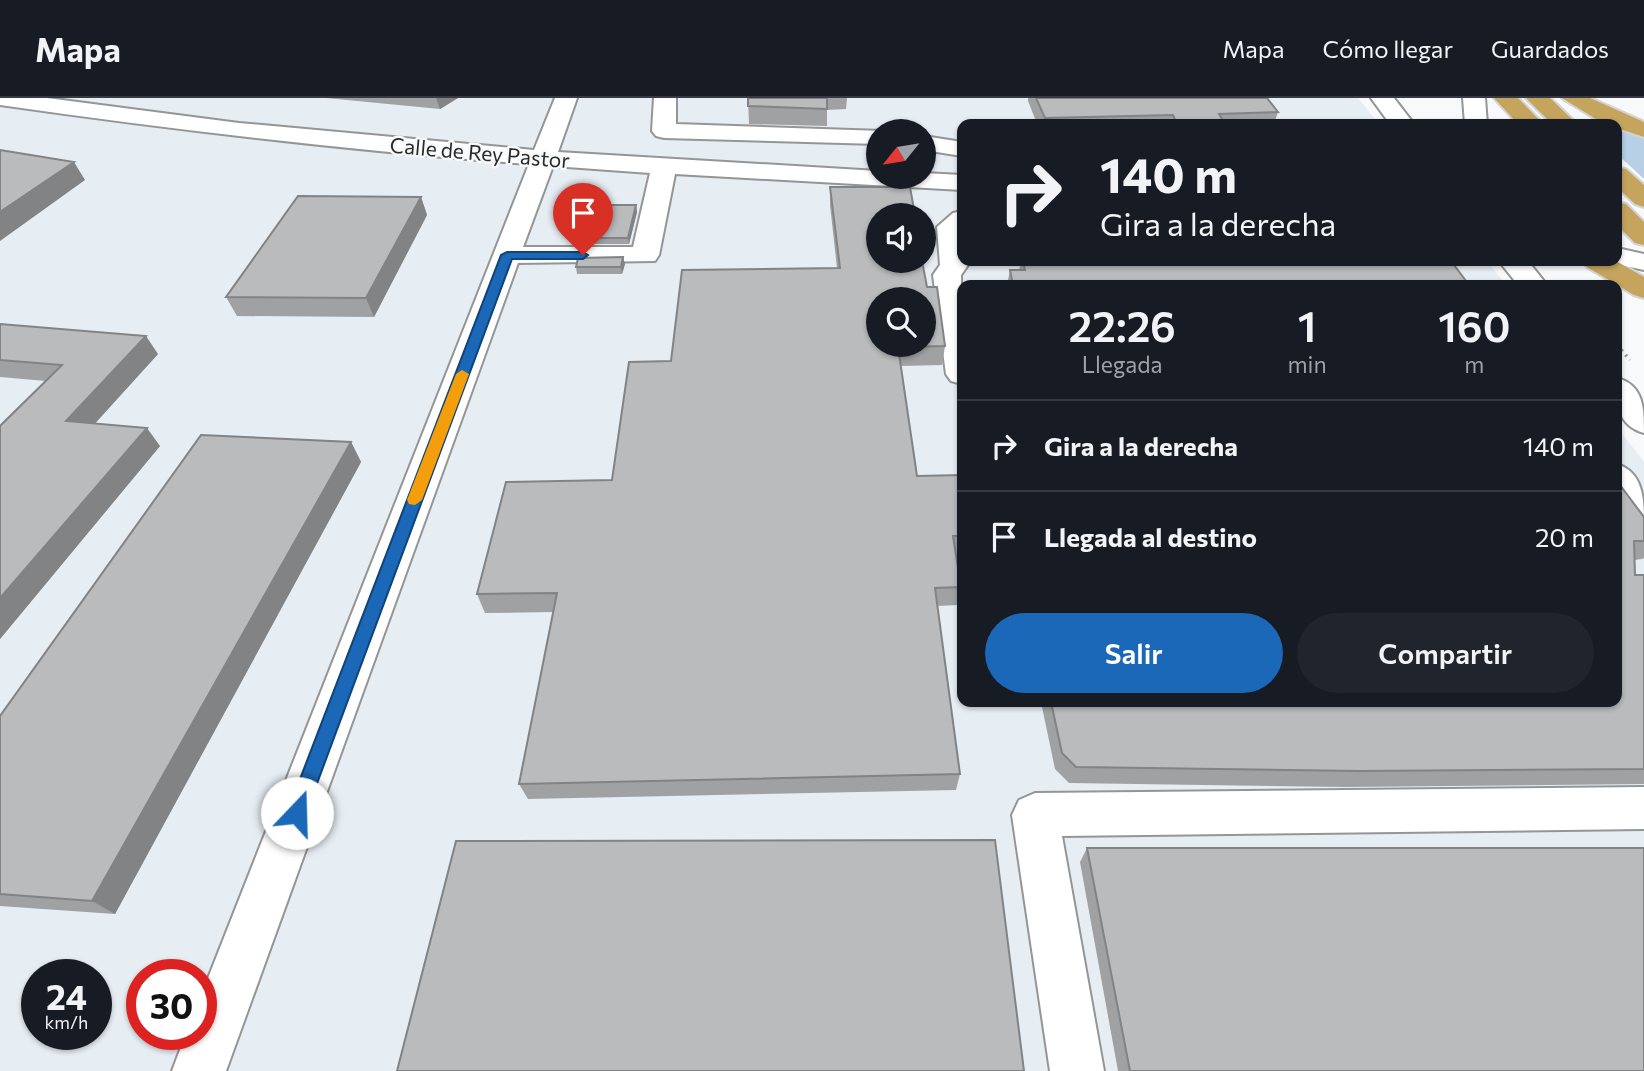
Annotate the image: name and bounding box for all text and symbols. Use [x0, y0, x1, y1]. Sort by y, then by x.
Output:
text: Mapa [35, 28, 121, 69]
text: Mapa [1222, 34, 1285, 63]
text: Cómo llegar [1323, 34, 1453, 63]
text: Guardados [1491, 34, 1609, 63]
north arrow [866, 119, 936, 189]
map controls [866, 119, 936, 357]
street label: Calle de Rey Pastor [389, 132, 571, 172]
text: 140 m [1100, 143, 1237, 203]
icon: right [985, 147, 1076, 238]
pin [553, 183, 613, 255]
icon: arrive [564, 194, 602, 232]
button: sound [866, 203, 936, 273]
text: Gira a la derecha [1100, 203, 1336, 243]
button: search [866, 287, 936, 357]
text: 22:26 [1069, 299, 1176, 351]
text: 1 [1298, 299, 1316, 351]
text: 160 [1438, 299, 1510, 351]
text: Llegada [1082, 350, 1163, 378]
text: min [1287, 350, 1327, 378]
text: m [1464, 350, 1484, 378]
icon: right [985, 427, 1023, 465]
text: Gira a la derecha [1044, 430, 1238, 461]
text: 140 m [1523, 430, 1594, 461]
icon: arrive [985, 518, 1023, 556]
text: Llegada al destino [1044, 521, 1257, 552]
text: 20 m [1535, 521, 1594, 552]
button: Salir [985, 613, 1283, 693]
button: Compartir [1297, 613, 1594, 693]
position arrow [260, 776, 334, 850]
speed limit sign: 30 [126, 959, 217, 1050]
text: 24 [46, 974, 87, 1017]
text: km/h [45, 1011, 88, 1033]

